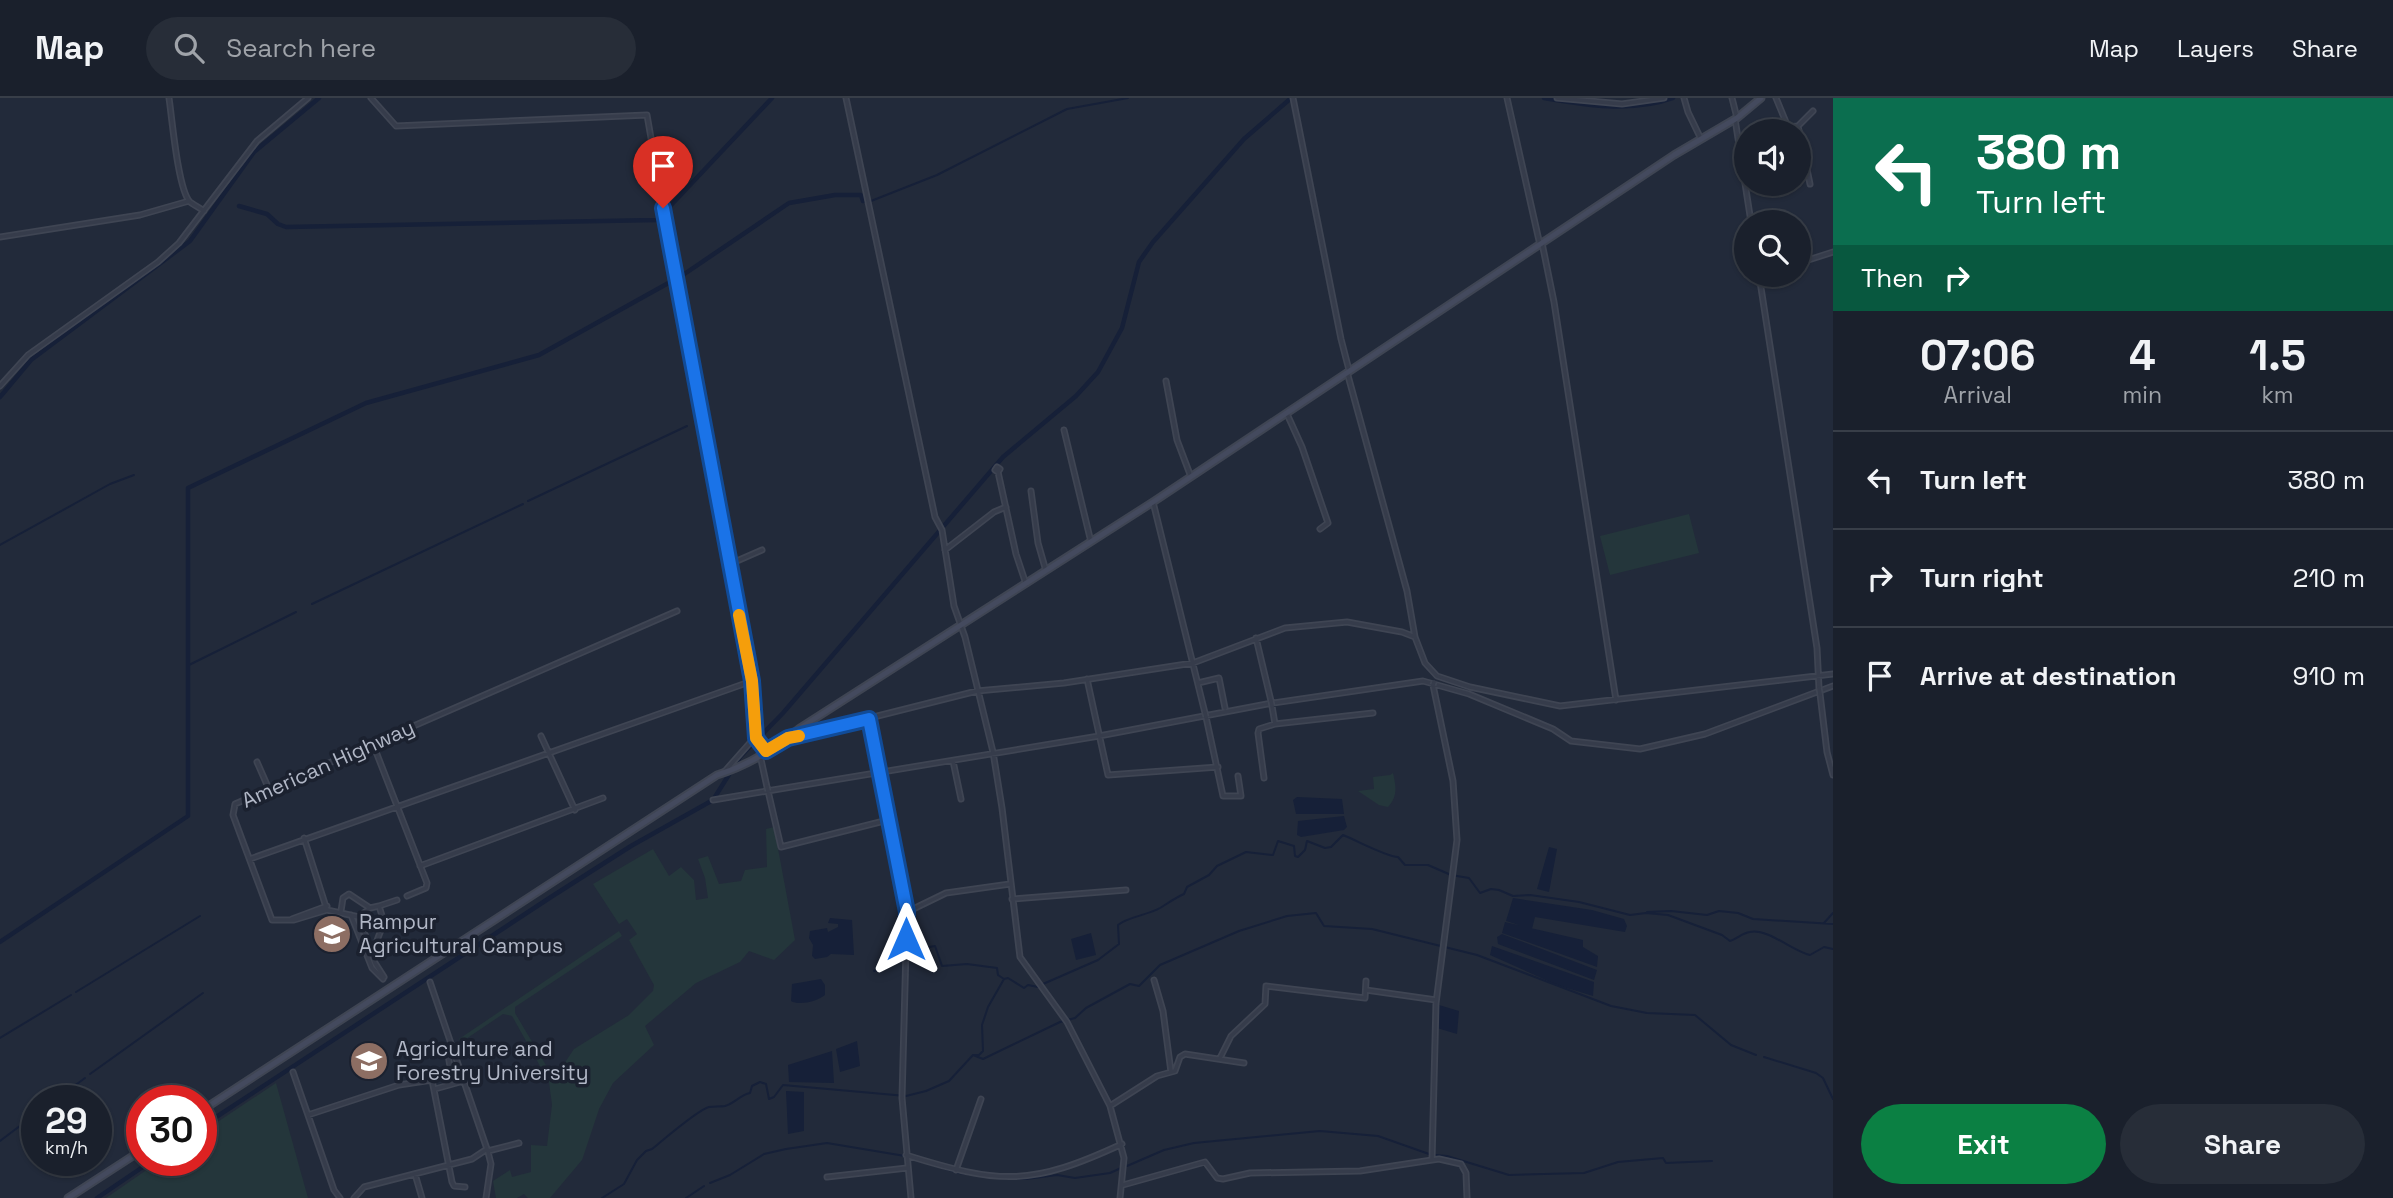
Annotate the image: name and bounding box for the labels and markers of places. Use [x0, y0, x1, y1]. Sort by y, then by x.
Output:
pin [633, 136, 693, 208]
place label: Rampur Agricultural Campus [359, 908, 563, 959]
school or university icon: Rampur Agricultural Campus [311, 913, 353, 955]
place label: Agriculture and Forestry University [396, 1035, 589, 1086]
school or university icon: Agriculture and Forestry University [348, 1040, 390, 1082]

